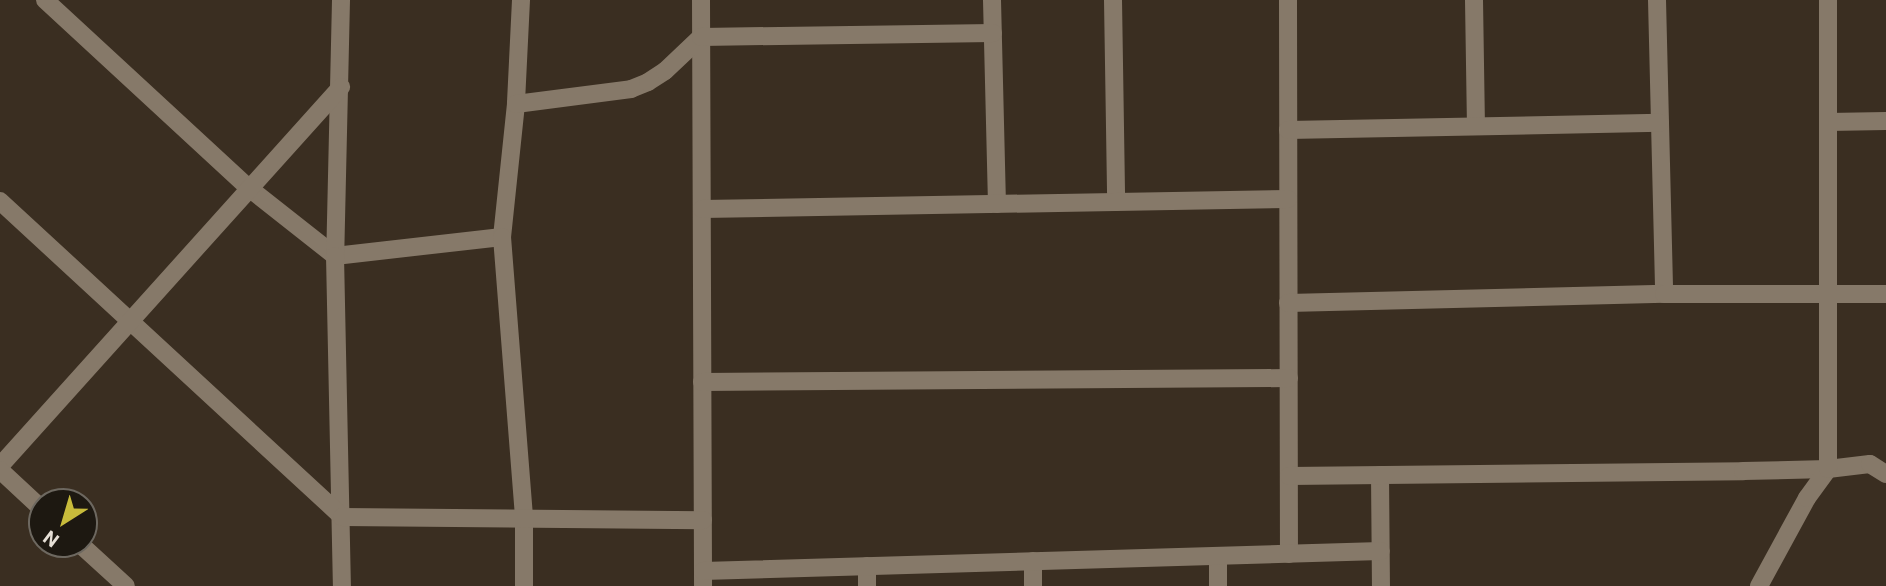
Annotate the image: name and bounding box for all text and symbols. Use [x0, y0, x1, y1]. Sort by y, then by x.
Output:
north arrow [28, 488, 98, 558]
text: N [39, 525, 64, 552]

